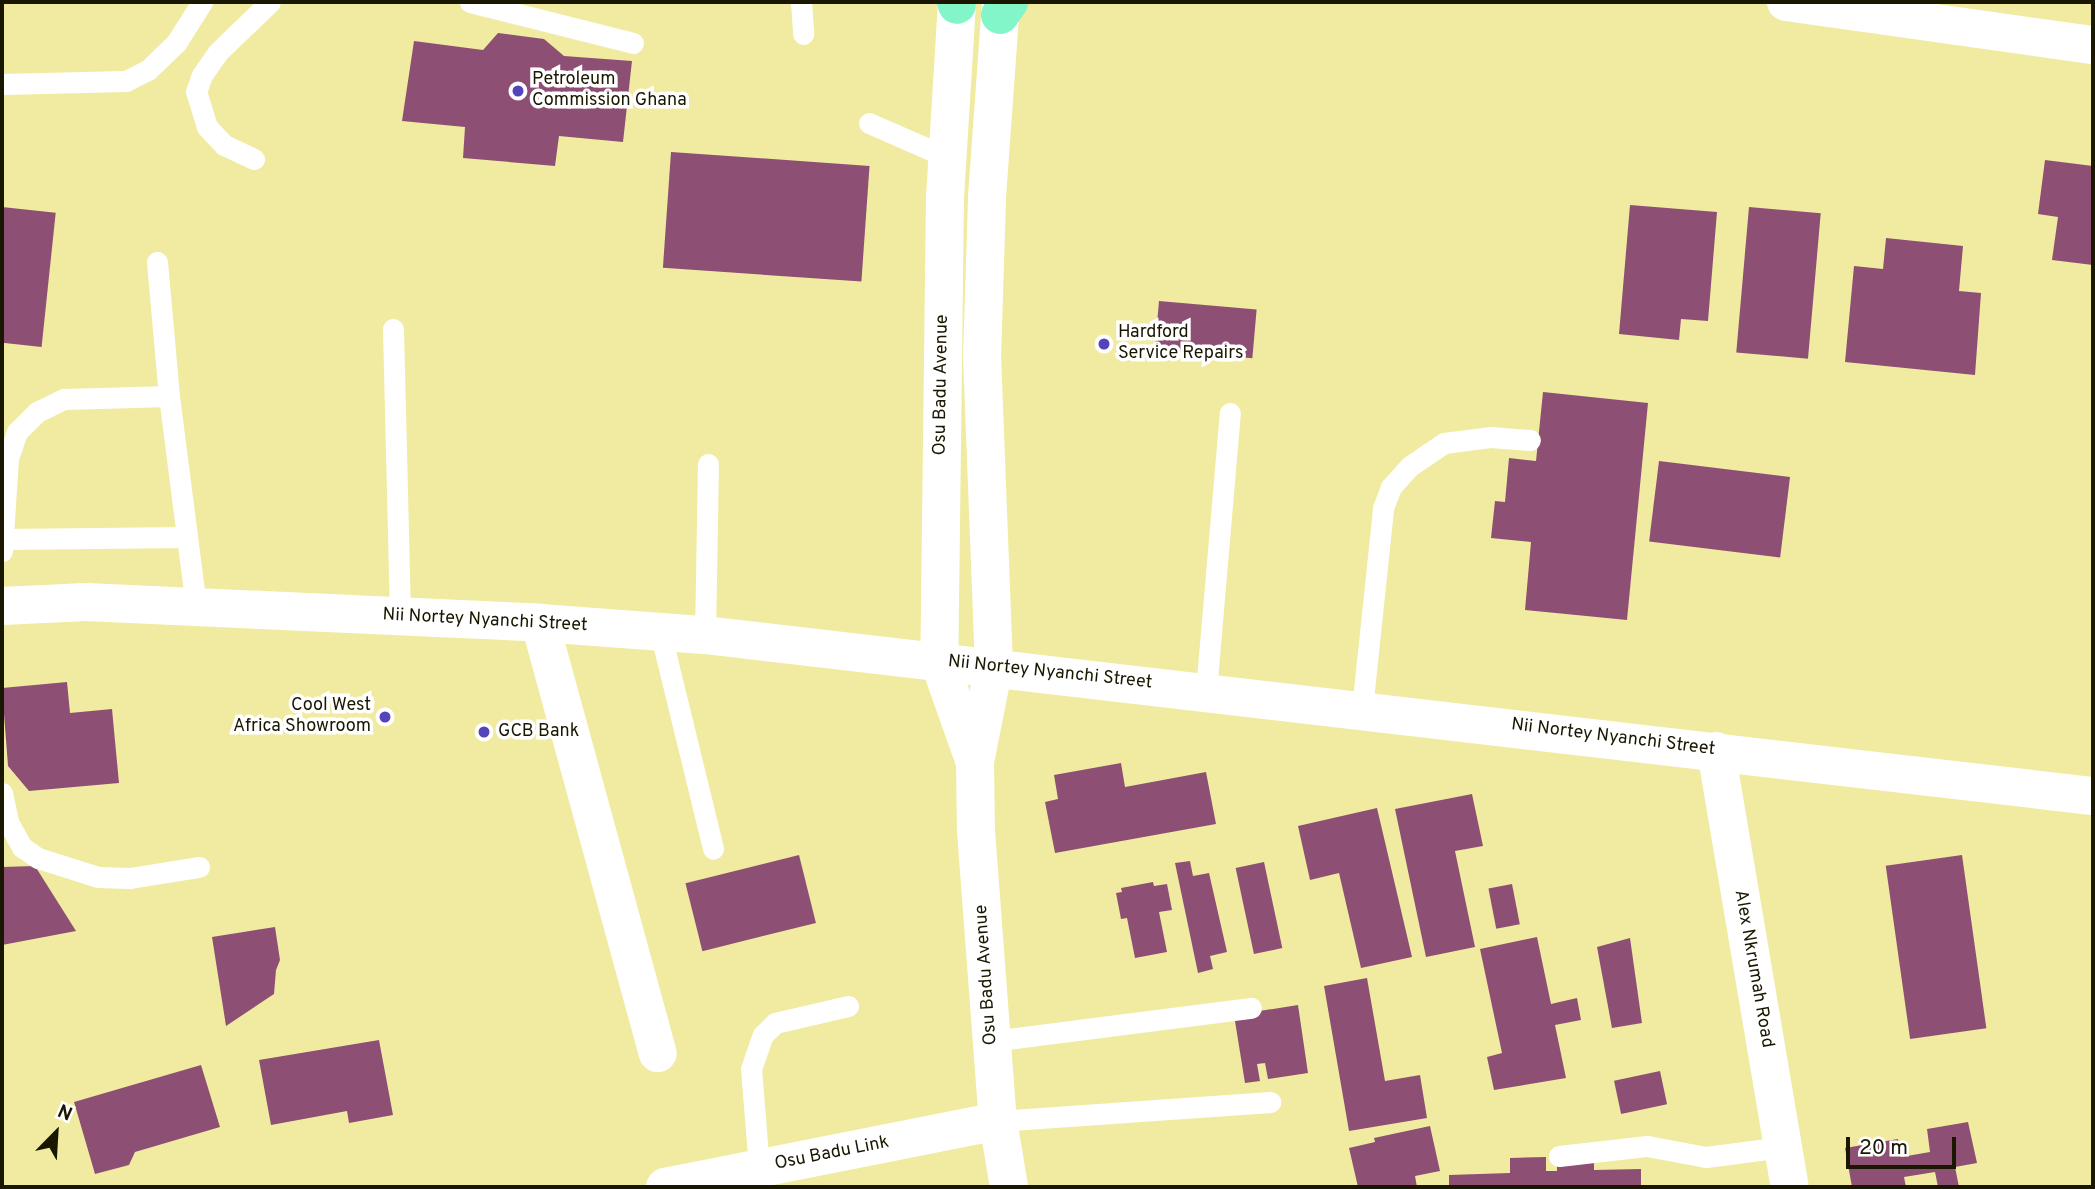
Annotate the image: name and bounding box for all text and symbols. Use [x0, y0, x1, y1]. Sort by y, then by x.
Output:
place label: Petroleum Commission Ghana [532, 70, 687, 112]
marker: Petroleum Commission Ghana [510, 83, 526, 99]
street label: Osu Badu Avenue [930, 314, 954, 456]
place label: Hardford Service Repairs [1118, 323, 1243, 366]
marker: Hardford Service Repairs [1096, 336, 1112, 352]
street label: Nii Nortey Nyanchi Street [382, 605, 588, 637]
street label: Nii Nortey Nyanchi Street [947, 652, 1153, 694]
place label: Cool West Africa Showroom [233, 696, 371, 738]
marker: Cool West Africa Showroom [377, 709, 393, 725]
street label: Nii Nortey Nyanchi Street [1510, 715, 1716, 761]
place label: GCB Bank [498, 721, 579, 743]
marker: GCB Bank [476, 724, 492, 740]
street label: Alex Nkrumah Road [1728, 888, 1778, 1050]
street label: Osu Badu Avenue [971, 904, 1003, 1046]
north arrow [21, 1098, 91, 1168]
text: N [53, 1100, 76, 1128]
scale bar [1850, 1122, 1960, 1166]
street label: Osu Badu Link [773, 1132, 891, 1176]
text: 20 m [1859, 1135, 1908, 1162]

